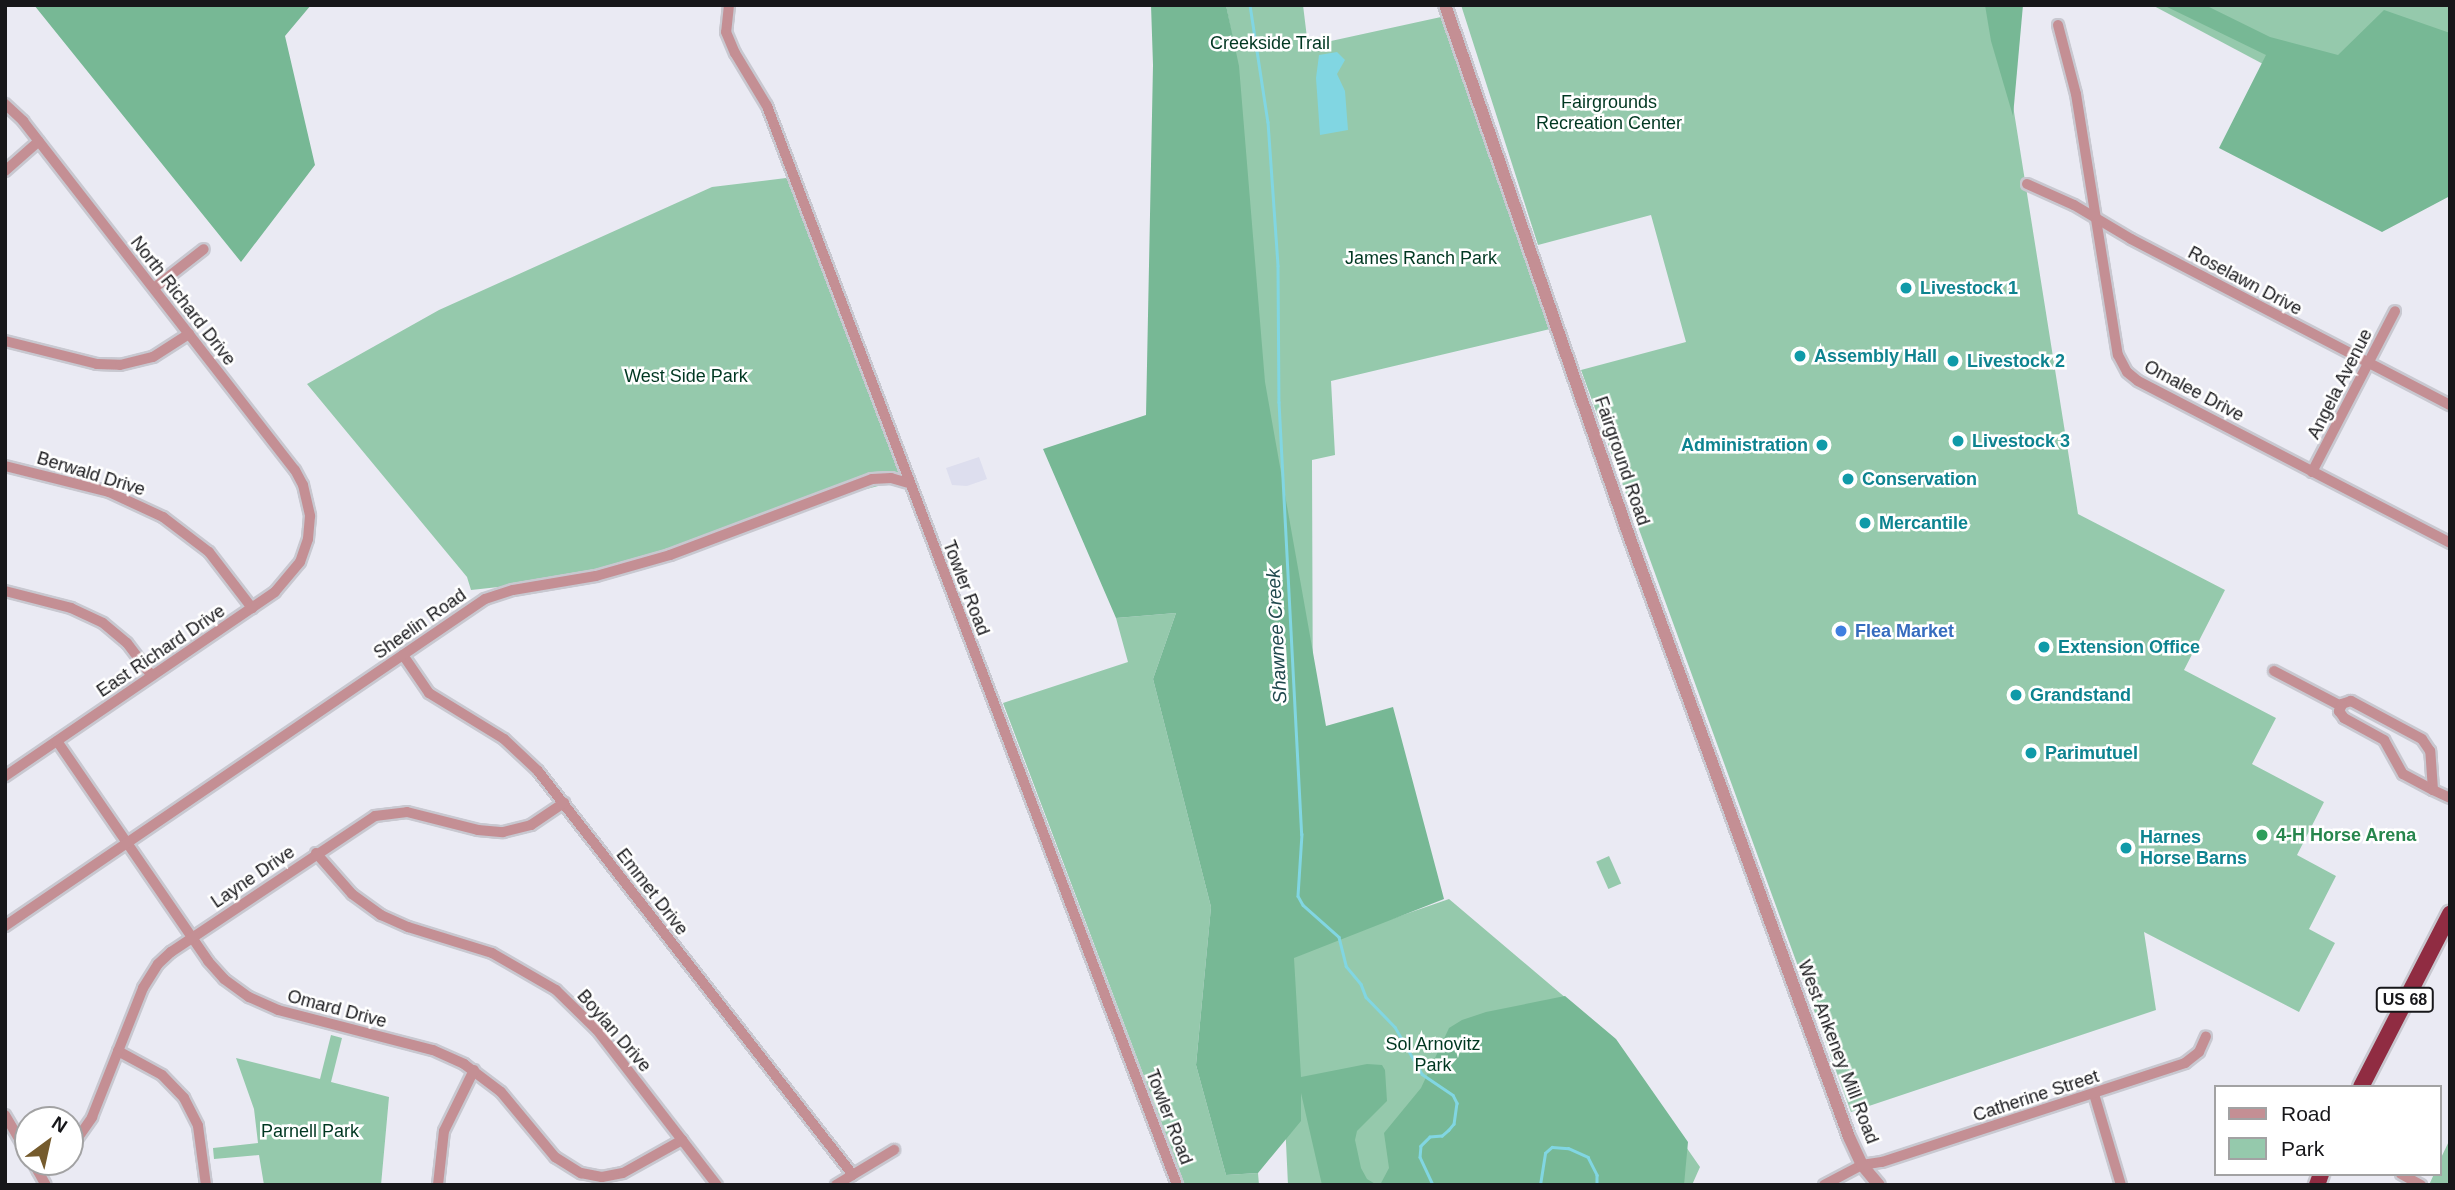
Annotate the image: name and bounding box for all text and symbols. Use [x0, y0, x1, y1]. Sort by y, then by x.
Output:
park label: Creekside Trail [1210, 32, 1330, 54]
park label: Fairgrounds Recreation Center [1536, 92, 1682, 134]
street label: North Richard Drive [126, 232, 240, 370]
street label: Roselawn Drive [2184, 242, 2306, 320]
park label: James Ranch Park [1345, 247, 1497, 269]
place label: Livestock 1 [1920, 277, 2018, 299]
marker: Livestock 1 [1898, 280, 1914, 296]
street label: Angela Avenue [2303, 325, 2377, 443]
place label: Assembly Hall [1814, 345, 1937, 367]
marker: Assembly Hall [1792, 348, 1808, 364]
place label: Livestock 2 [1967, 350, 2065, 372]
marker: Livestock 2 [1945, 353, 1961, 369]
street label: Omalee Drive [2140, 356, 2248, 426]
park label: West Side Park [624, 365, 748, 387]
street label: Fairground Road [1590, 394, 1654, 528]
place label: Livestock 3 [1972, 430, 2070, 452]
marker: Livestock 3 [1950, 433, 1966, 449]
place label: Administration [1681, 434, 1808, 456]
marker: Administration [1814, 437, 1830, 453]
street label: Berwald Drive [34, 447, 148, 501]
place label: Conservation [1862, 468, 1977, 490]
marker: Conservation [1840, 471, 1856, 487]
place label: Mercantile [1879, 512, 1968, 534]
marker: Mercantile [1857, 515, 1873, 531]
street label: Towler Road [938, 537, 994, 639]
water label: Shawnee Creek [1262, 568, 1292, 704]
street label: Sheelin Road [370, 584, 470, 664]
street label: East Richard Drive [93, 600, 229, 702]
place label: Flea Market [1855, 620, 1954, 642]
marker: Flea Market [1833, 623, 1849, 639]
place label: Extension Office [2058, 636, 2200, 658]
marker: Extension Office [2036, 639, 2052, 655]
place label: Grandstand [2030, 684, 2131, 706]
marker: Grandstand [2008, 687, 2024, 703]
place label: Parimutuel [2045, 742, 2138, 764]
marker: Parimutuel [2023, 745, 2039, 761]
place label: 4-H Horse Arena [2276, 824, 2417, 846]
place label: Harnes Horse Barns [2140, 827, 2247, 870]
marker: 4-H Horse Arena [2254, 827, 2270, 843]
marker: Harnes Horse Barns [2118, 840, 2134, 856]
street label: Layne Drive [207, 841, 299, 913]
street label: Emmet Drive [611, 844, 693, 940]
street label: West Ankeney Mill Road [1793, 957, 1883, 1147]
street label: Omard Drive [285, 985, 389, 1033]
street label: Boylan Drive [572, 985, 656, 1077]
road number: US 68 [2375, 988, 2435, 1012]
park label: Sol Arnovitz Park [1385, 1034, 1481, 1076]
street label: Catherine Street [1970, 1065, 2102, 1127]
street label: Towler Road [1141, 1066, 1197, 1168]
legend [2214, 1085, 2441, 1176]
text: Road [2281, 1102, 2331, 1125]
north arrow [14, 1106, 84, 1176]
text: N [48, 1112, 71, 1137]
park label: Parnell Park [261, 1120, 359, 1142]
text: Park [2281, 1137, 2324, 1160]

